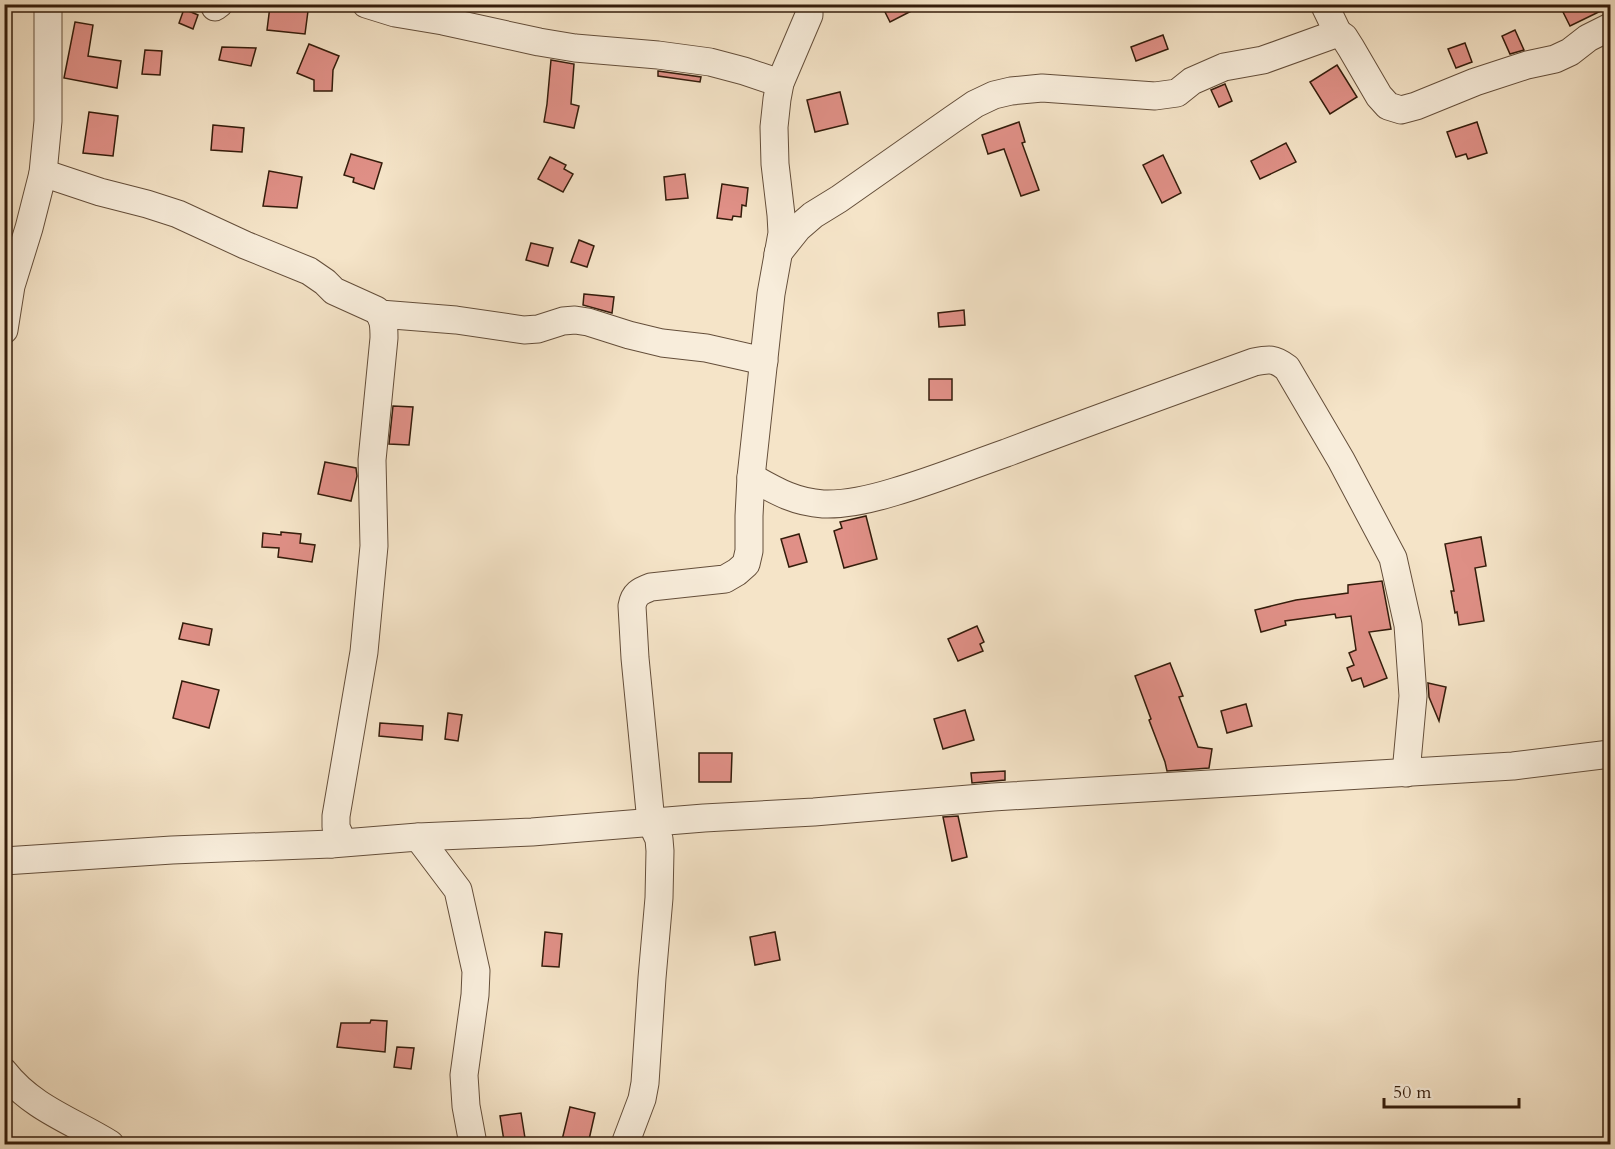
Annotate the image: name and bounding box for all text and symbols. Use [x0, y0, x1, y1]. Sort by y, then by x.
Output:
scale bar [1384, 1071, 1519, 1109]
text: 50 m [1393, 1080, 1432, 1105]

